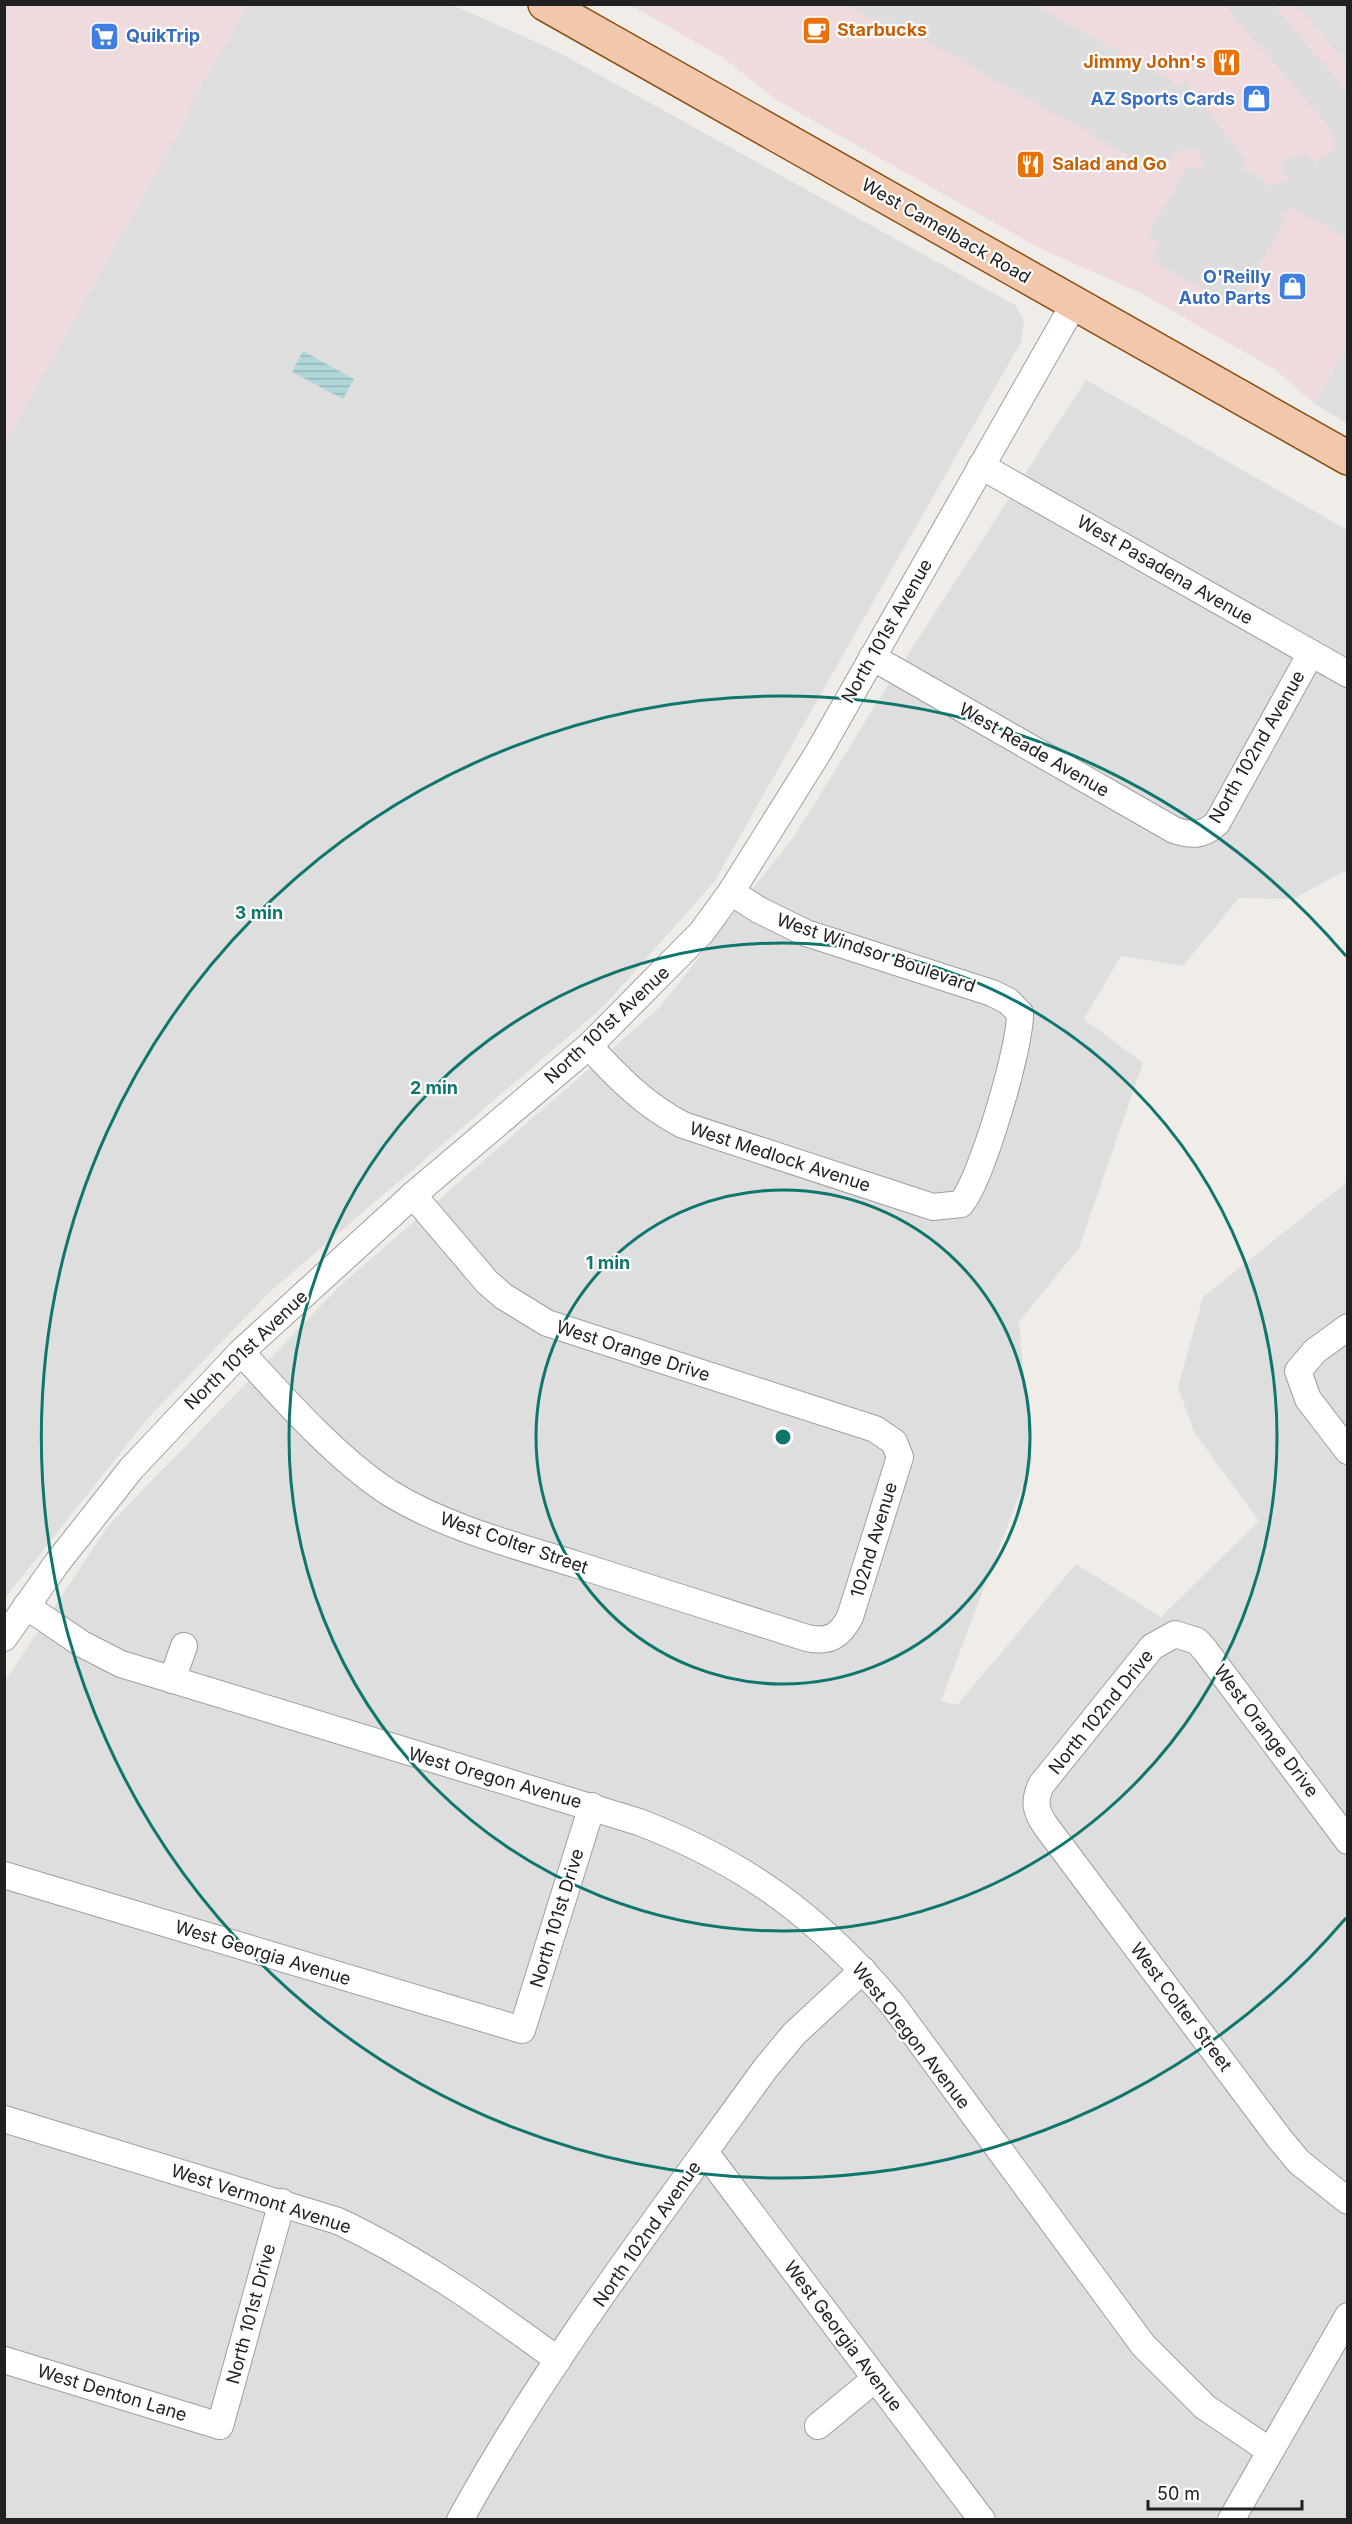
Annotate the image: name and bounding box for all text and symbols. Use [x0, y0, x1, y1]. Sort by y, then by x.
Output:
cafe icon: Starbucks [800, 14, 832, 46]
place label: Starbucks [837, 19, 927, 40]
supermarket icon: QuikTrip [89, 20, 121, 52]
place label: QuikTrip [126, 25, 200, 46]
restaurant icon: Jimmy John's [1211, 46, 1243, 78]
place label: Jimmy John's [1083, 51, 1206, 72]
shop icon: AZ Sports Cards [1240, 83, 1272, 115]
place label: AZ Sports Cards [1091, 88, 1235, 109]
restaurant icon: Salad and Go [1015, 148, 1047, 180]
place label: Salad and Go [1052, 153, 1167, 174]
street label: West Camelback Road [858, 174, 1034, 288]
place label: O'Reilly Auto Parts [1179, 266, 1271, 308]
shop icon: O'Reilly Auto Parts [1276, 271, 1308, 303]
street label: West Pasadena Avenue [1074, 511, 1257, 629]
street label: North 101st Avenue [837, 555, 936, 706]
street label: North 102nd Avenue [1204, 667, 1309, 827]
street label: West Reade Avenue [956, 698, 1113, 801]
text: 3 min [235, 902, 283, 923]
street label: West Windsor Boulevard [774, 909, 978, 996]
street label: North 101st Avenue [540, 961, 673, 1088]
text: 2 min [410, 1077, 458, 1098]
street label: West Medlock Avenue [687, 1117, 873, 1196]
text: 1 min [586, 1252, 630, 1273]
street label: North 101st Avenue [180, 1286, 311, 1414]
street label: West Orange Drive [554, 1316, 713, 1385]
centre of rings [773, 1427, 793, 1447]
street label: 102nd Avenue [846, 1480, 901, 1600]
street label: West Colter Street [437, 1507, 591, 1578]
street label: North 102nd Drive [1044, 1645, 1157, 1778]
street label: West Orange Drive [1210, 1660, 1323, 1801]
street label: West Oregon Avenue [406, 1743, 584, 1812]
street label: North 101st Drive [525, 1846, 588, 1990]
street label: West Georgia Avenue [173, 1916, 354, 1989]
street label: West Colter Street [1126, 1938, 1237, 2075]
street label: West Oregon Avenue [848, 1959, 975, 2113]
street label: North 102nd Avenue [588, 2157, 705, 2310]
street label: West Vermont Avenue [168, 2159, 354, 2238]
street label: North 101st Drive [222, 2242, 279, 2386]
street label: West Georgia Avenue [780, 2256, 907, 2415]
street label: West Denton Lane [35, 2360, 190, 2425]
scale bar [1148, 2473, 1302, 2511]
text: 50 m [1157, 2483, 1200, 2504]

